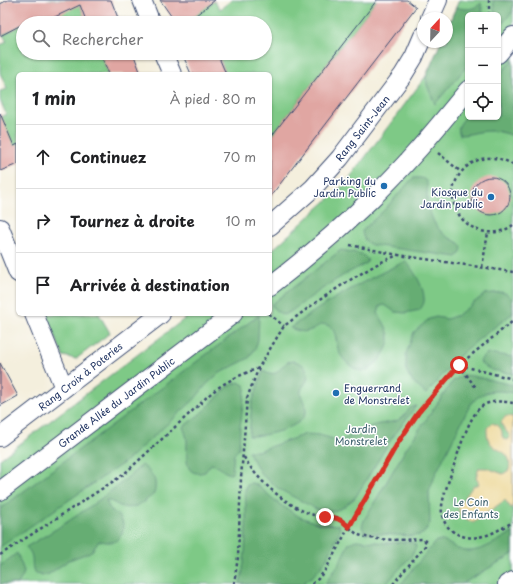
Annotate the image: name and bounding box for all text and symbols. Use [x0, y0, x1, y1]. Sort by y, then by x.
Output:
north arrow [417, 12, 453, 48]
map controls [465, 12, 501, 120]
button: + [465, 12, 501, 48]
search box [16, 16, 272, 60]
icon: search [30, 27, 52, 49]
text: Rechercher [62, 27, 143, 50]
button: − [465, 48, 501, 84]
button: locate [465, 84, 501, 120]
text: 1 min [32, 85, 76, 111]
text: À pied · 80 m [170, 89, 256, 108]
street label: Rang Saint-Jean [331, 92, 393, 164]
text: Continuez [70, 145, 146, 168]
icon: ahead [32, 146, 54, 168]
text: 70 m [223, 147, 256, 166]
place label: Parking du Jardin Public [313, 173, 376, 200]
marker: Parking du Jardin Public [379, 181, 389, 191]
place label: Kiosque du Jardin public [420, 184, 483, 211]
marker: Kiosque du Jardin public [486, 192, 496, 202]
text: Tournez à droite [70, 209, 195, 232]
icon: right [32, 210, 54, 232]
text: 10 m [226, 211, 256, 230]
text: Arrivée à destination [70, 273, 230, 296]
icon: arrive [32, 274, 54, 296]
street label: Rang Croix à Poteries [35, 338, 126, 414]
street label: Grande Allée du Jardin Public [55, 353, 177, 451]
route start [450, 356, 468, 374]
place label: Enguerrand de Monstrelet [344, 380, 410, 407]
marker: Enguerrand de Monstrelet [331, 388, 341, 398]
park label: Jardin Monstrelet [335, 421, 387, 448]
park label: Le Coin des Enfants [444, 494, 499, 521]
route end [316, 508, 334, 526]

